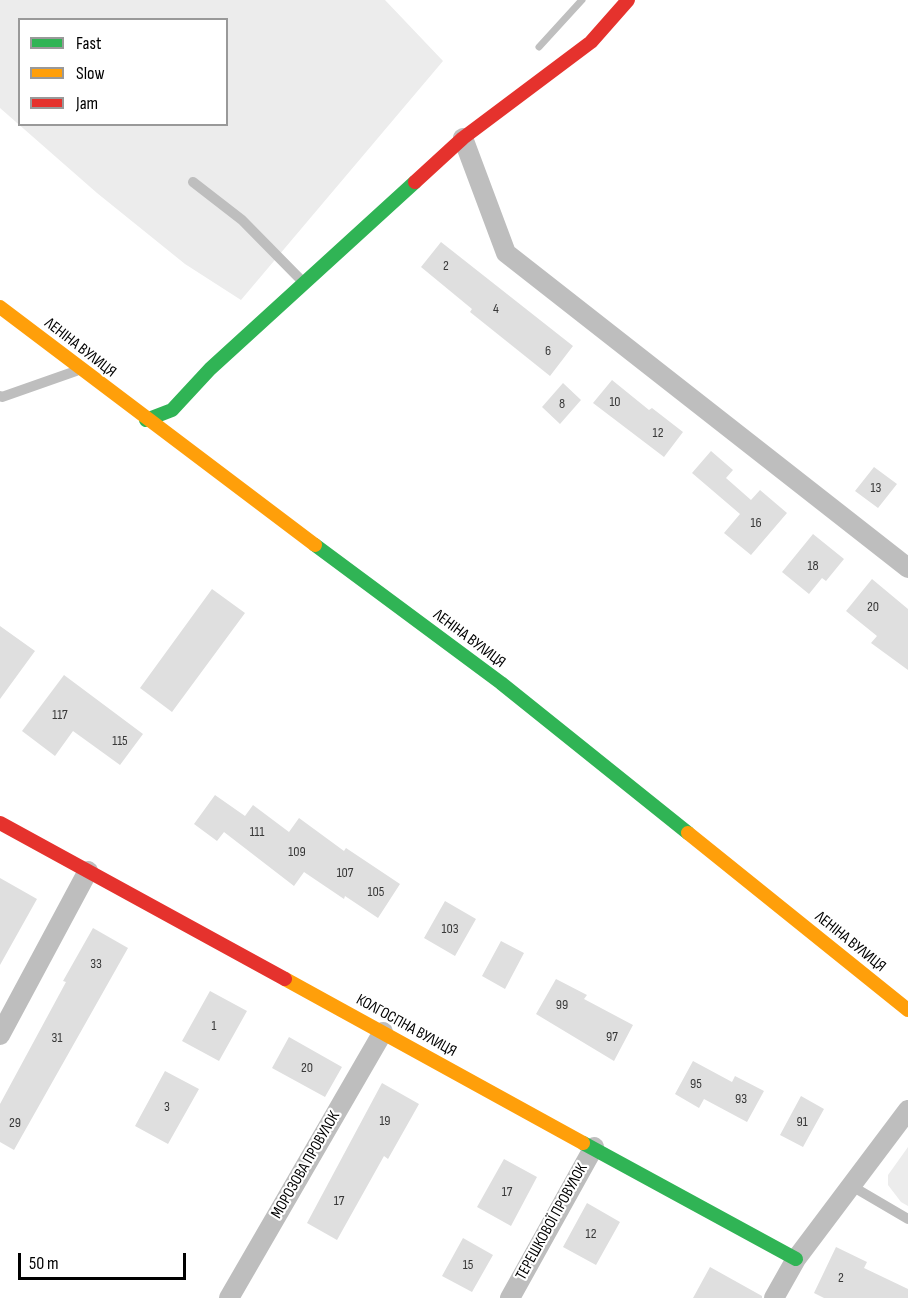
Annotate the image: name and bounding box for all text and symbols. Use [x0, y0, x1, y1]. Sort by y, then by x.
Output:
legend [18, 18, 228, 126]
text: Fast [76, 33, 101, 54]
text: Slow [76, 63, 105, 84]
text: Jam [76, 93, 98, 114]
house number: 2 [443, 258, 449, 274]
house number: 4 [493, 301, 499, 317]
street label: ЛЕНІНА ВУЛИЦЯ [40, 314, 120, 382]
house number: 6 [545, 343, 551, 359]
house number: 10 [609, 394, 621, 410]
house number: 8 [559, 396, 565, 412]
house number: 12 [653, 425, 663, 441]
house number: 13 [871, 480, 881, 496]
house number: 16 [750, 515, 762, 531]
house number: 18 [807, 558, 819, 574]
house number: 20 [867, 599, 879, 615]
street label: ЛЕНІНА ВУЛИЦЯ [429, 606, 509, 672]
house number: 117 [52, 707, 68, 723]
house number: 115 [112, 733, 128, 749]
house number: 111 [250, 824, 264, 840]
house number: 109 [288, 844, 306, 860]
house number: 107 [337, 865, 353, 881]
house number: 105 [368, 884, 384, 900]
street label: ЛЕНІНА ВУЛИЦЯ [811, 908, 889, 976]
house number: 103 [441, 921, 459, 937]
house number: 33 [90, 956, 102, 972]
street label: КОЛГОСПНА ВУЛИЦЯ [353, 991, 459, 1061]
house number: 99 [556, 997, 568, 1013]
house number: 1 [212, 1018, 216, 1034]
house number: 97 [606, 1029, 618, 1045]
house number: 31 [52, 1030, 62, 1046]
house number: 20 [301, 1060, 313, 1076]
house number: 95 [690, 1076, 702, 1092]
house number: 93 [735, 1091, 747, 1107]
house number: 3 [164, 1099, 170, 1115]
street label: МОРОЗОВА ПРОВУЛОК [267, 1108, 345, 1222]
house number: 19 [379, 1113, 391, 1129]
house number: 91 [796, 1114, 808, 1130]
house number: 29 [9, 1115, 21, 1131]
street label: ТЕРЕШКОВОЇ ПРОВУЛОК [512, 1160, 592, 1284]
house number: 17 [502, 1184, 512, 1200]
house number: 17 [334, 1193, 344, 1209]
house number: 12 [586, 1226, 596, 1242]
scale bar [21, 1241, 189, 1279]
text: 50 m [29, 1253, 59, 1274]
house number: 15 [463, 1257, 473, 1273]
house number: 2 [838, 1270, 844, 1286]

